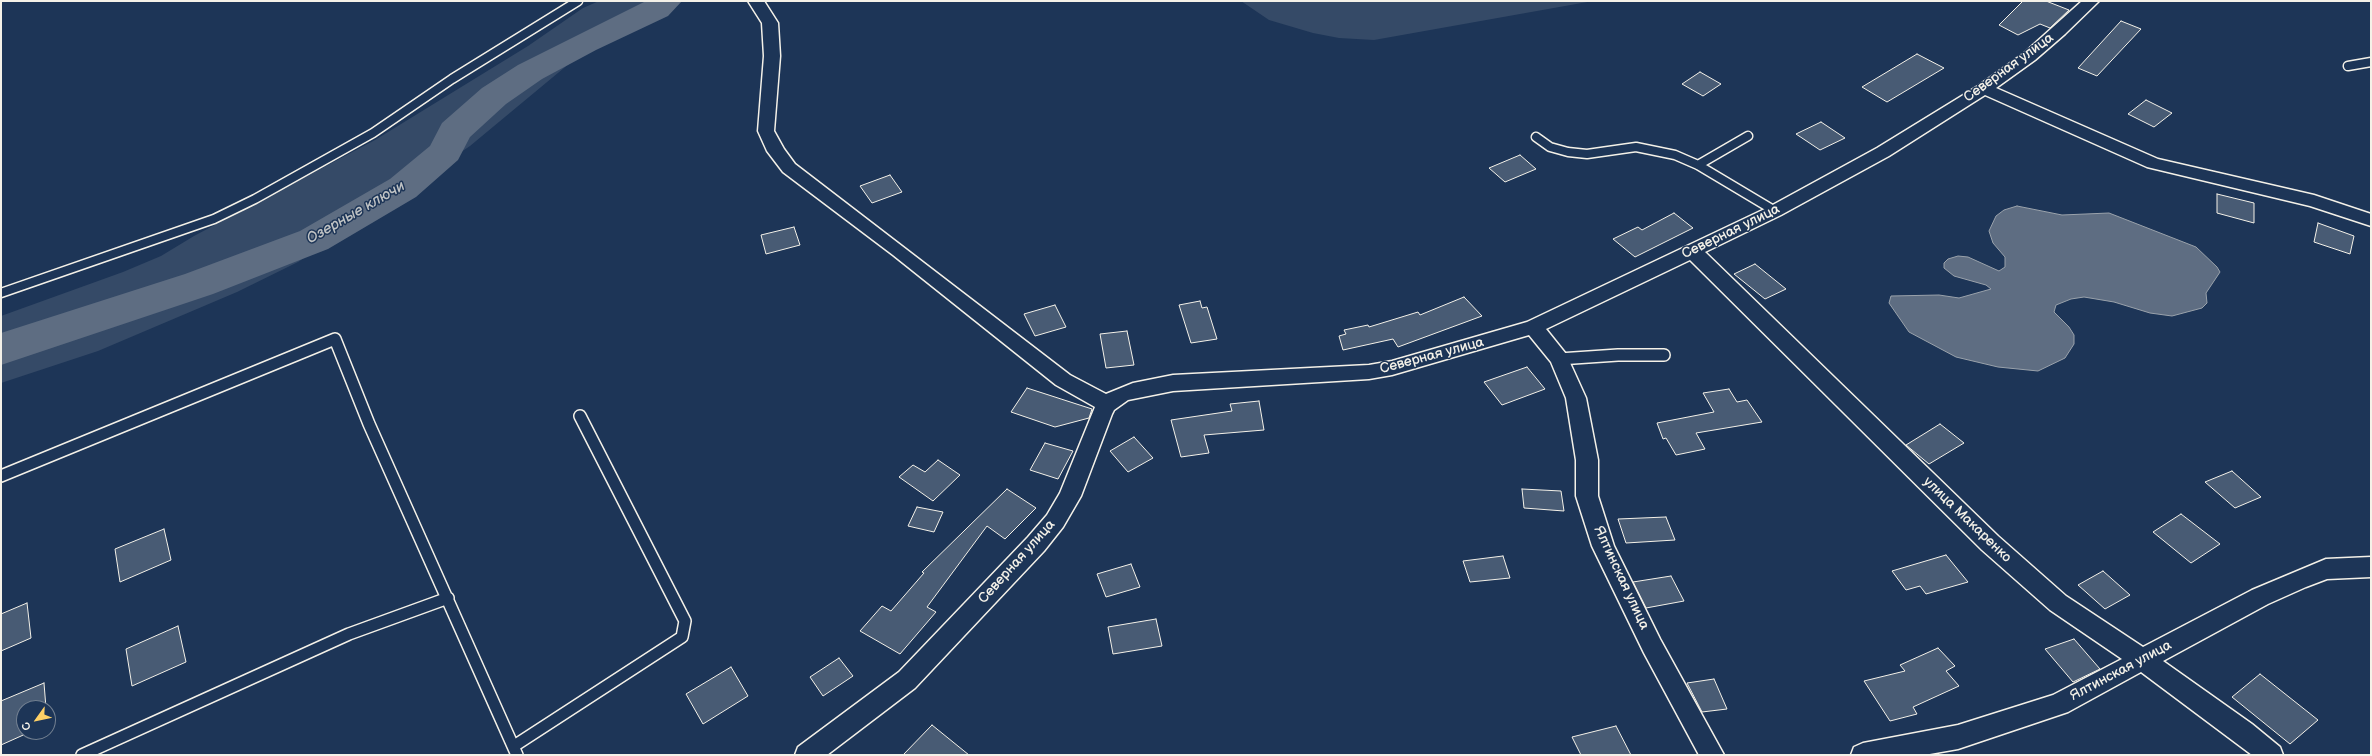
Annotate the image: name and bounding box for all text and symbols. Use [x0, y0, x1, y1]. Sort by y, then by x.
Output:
street label: Северная улица [1961, 30, 2057, 106]
water label: Озерные ключи [304, 178, 408, 248]
street label: Северная улица [1679, 201, 1783, 263]
street label: Северная улица [1378, 334, 1486, 378]
street label: улица Макаренко [1919, 474, 2015, 566]
street label: Северная улица [975, 517, 1059, 607]
street label: Ялтинская улица [1590, 523, 1652, 633]
street label: Ялтинская улица [2067, 637, 2175, 705]
north arrow [16, 700, 56, 740]
text: С [19, 720, 34, 733]

